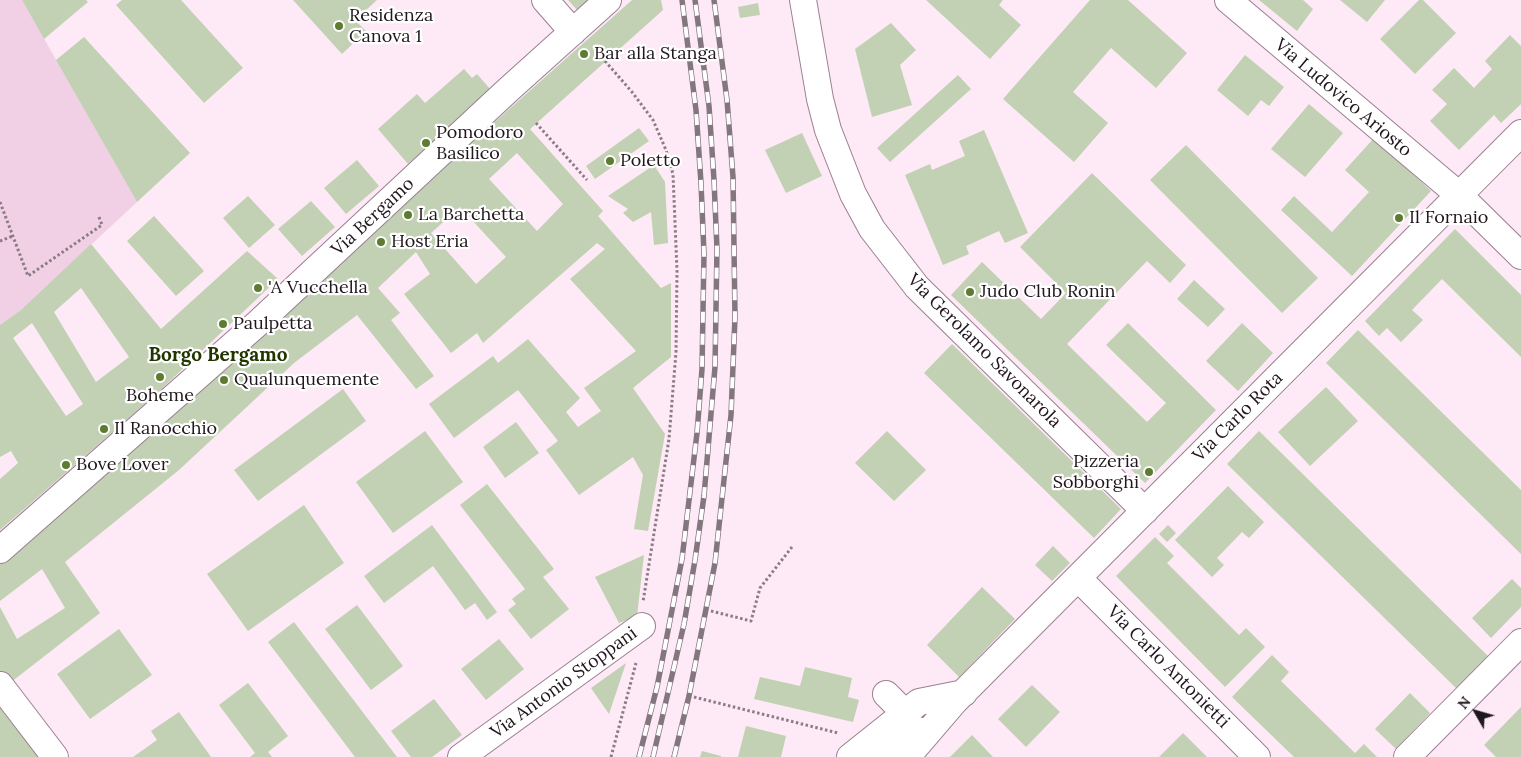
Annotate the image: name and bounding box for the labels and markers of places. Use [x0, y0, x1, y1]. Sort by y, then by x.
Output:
place label: Residenza Canova 1 [349, 5, 433, 48]
marker: Residenza Canova 1 [333, 20, 345, 32]
place label: Bar alla Stanga [594, 43, 717, 65]
marker: Bar alla Stanga [578, 48, 590, 60]
place label: Pomodoro Basilico [436, 122, 523, 164]
marker: Pomodoro Basilico [420, 137, 432, 149]
place label: Poletto [620, 150, 680, 172]
marker: Poletto [604, 155, 616, 167]
place label: La Barchetta [418, 204, 524, 226]
place label: Il Fornaio [1409, 207, 1488, 229]
marker: La Barchetta [402, 209, 414, 221]
marker: Il Fornaio [1393, 212, 1405, 224]
place label: Host Eria [391, 231, 469, 253]
marker: Host Eria [375, 236, 387, 248]
place label: 'A Vucchella [268, 277, 368, 299]
place label: Judo Club Ronin [980, 281, 1116, 303]
marker: 'A Vucchella [252, 282, 264, 294]
marker: Judo Club Ronin [964, 286, 976, 298]
place label: Paulpetta [233, 313, 312, 335]
marker: Paulpetta [217, 318, 229, 330]
place label: Qualunquemente [234, 369, 379, 391]
marker: Boheme [154, 371, 166, 383]
marker: Qualunquemente [218, 374, 230, 386]
place label: Boheme [126, 385, 194, 407]
place label: Il Ranocchio [114, 418, 217, 440]
marker: Il Ranocchio [98, 423, 110, 435]
place label: Pizzeria Sobborghi [1053, 451, 1139, 494]
place label: Bove Lover [76, 454, 169, 476]
marker: Bove Lover [60, 459, 72, 471]
marker: Pizzeria Sobborghi [1143, 466, 1155, 478]

